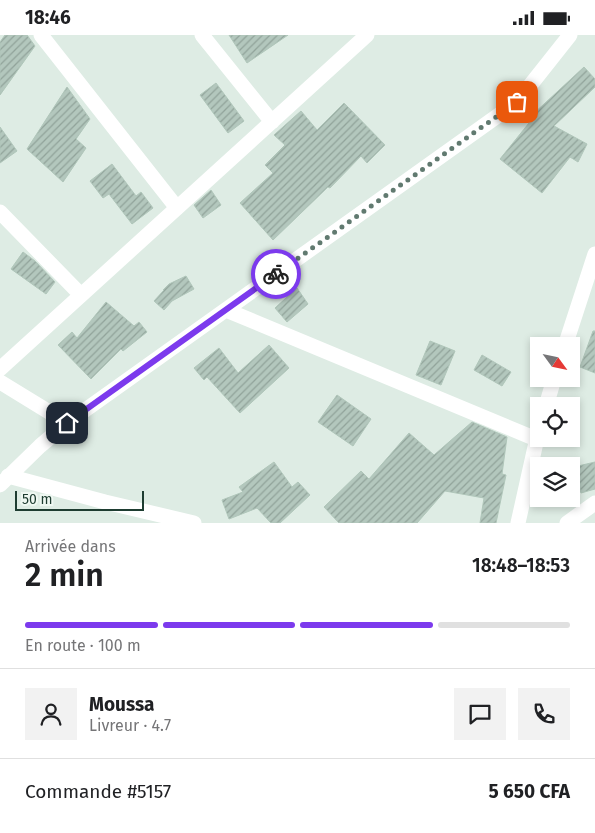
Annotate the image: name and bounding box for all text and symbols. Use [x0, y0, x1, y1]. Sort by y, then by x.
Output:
text: 18:46 [25, 6, 71, 29]
pin [496, 81, 538, 123]
icon: bag [503, 88, 531, 116]
courier [251, 249, 301, 299]
icon: bike [262, 260, 290, 288]
north arrow [530, 337, 580, 387]
map controls [530, 337, 580, 507]
button: locate [530, 397, 580, 447]
pin [46, 402, 88, 444]
icon: home [53, 409, 81, 437]
button: layers [530, 457, 580, 507]
scale bar [15, 488, 144, 511]
text: 50 m [22, 491, 53, 508]
text: Arrivée dans [25, 537, 116, 556]
text: 18:48–18:53 [472, 554, 570, 577]
text: 2 min [25, 556, 104, 594]
text: En route · 100 m [25, 636, 141, 655]
button: person [25, 688, 77, 740]
button: chat [454, 688, 506, 740]
button: phone [518, 688, 570, 740]
text: Moussa [89, 693, 154, 716]
text: Livreur · 4.7 [89, 716, 171, 735]
text: Commande #5157 [25, 780, 171, 803]
text: 5 650 CFA [488, 780, 570, 803]

